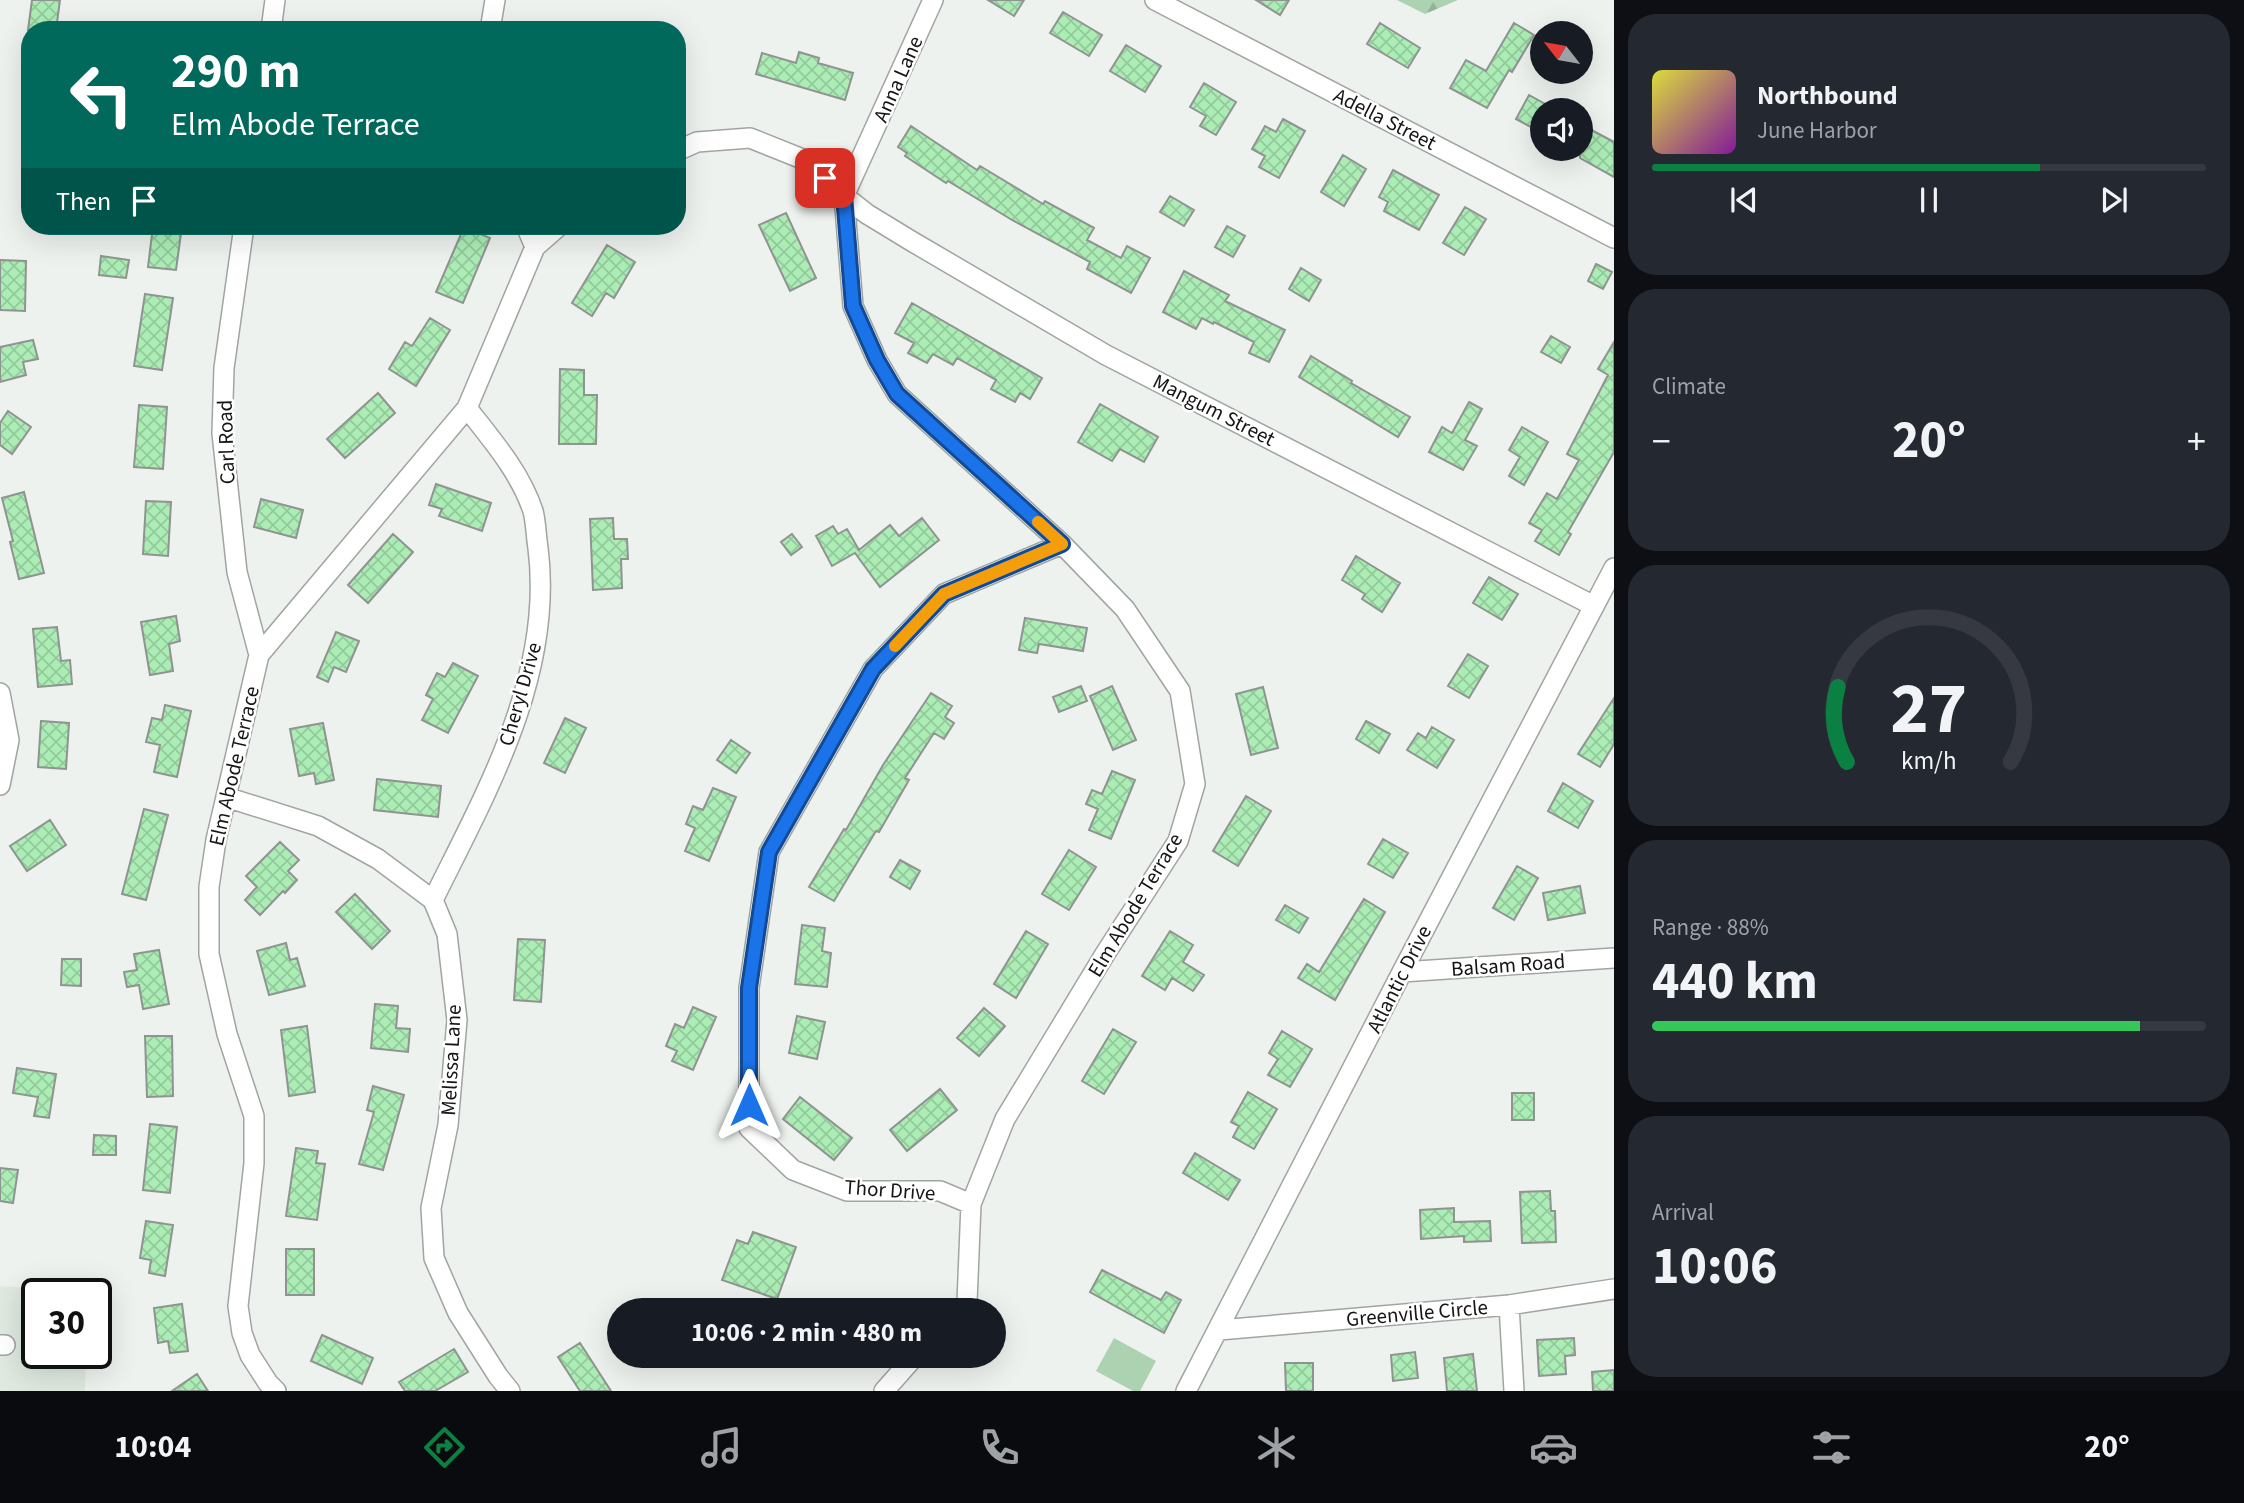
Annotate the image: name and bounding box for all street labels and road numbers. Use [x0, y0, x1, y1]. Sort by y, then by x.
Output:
street label: Anna Lane [866, 31, 930, 127]
street label: Adella Street [1328, 80, 1442, 158]
street label: Mangum Street [1148, 366, 1280, 454]
street label: Carl Road [210, 399, 242, 485]
street label: Cheryl Drive [491, 639, 549, 749]
street label: Elm Abode Terrace [201, 683, 267, 849]
street label: Elm Abode Terrace [1080, 827, 1190, 983]
street label: Atlantic Drive [1359, 920, 1439, 1038]
street label: Balsam Road [1450, 946, 1566, 984]
street label: Melissa Lane [433, 1004, 469, 1116]
street label: Thor Drive [844, 1172, 936, 1208]
street label: Greenville Circle [1345, 1292, 1489, 1334]

